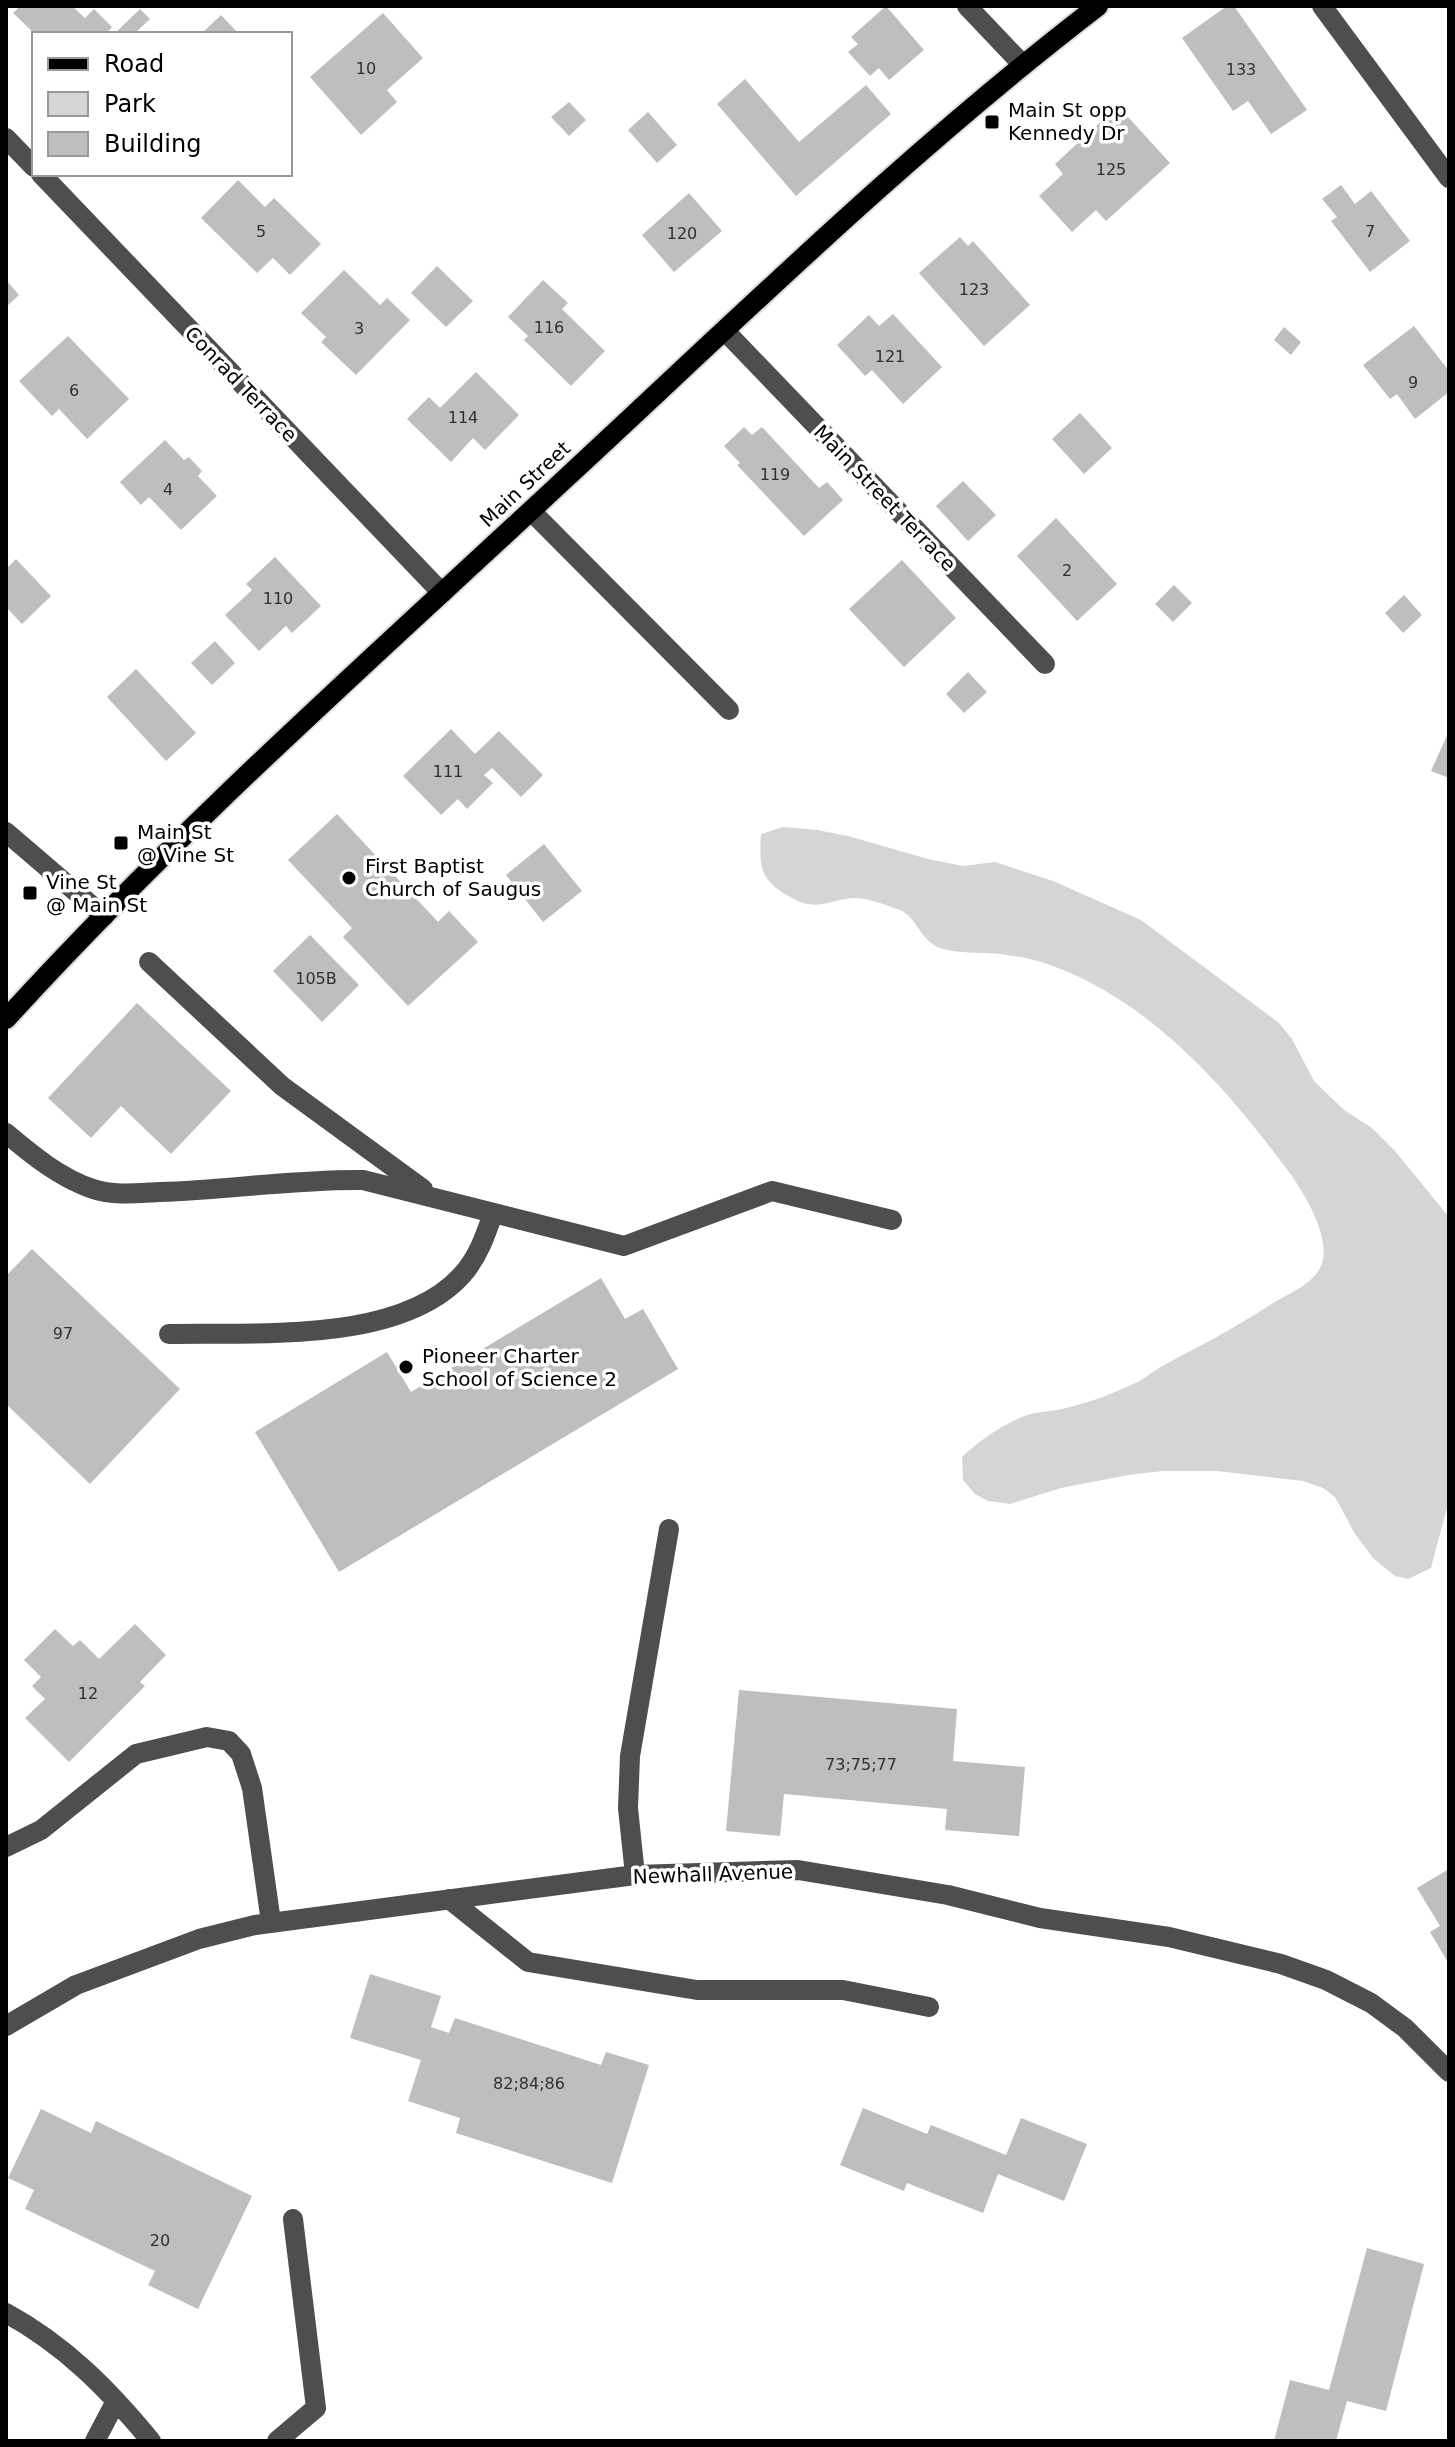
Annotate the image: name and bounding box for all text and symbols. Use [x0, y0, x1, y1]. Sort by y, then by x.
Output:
legend [32, 32, 292, 176]
text: Road [104, 50, 164, 78]
house number: 10 [356, 59, 376, 78]
house number: 133 [1226, 60, 1256, 79]
text: Park [104, 90, 156, 118]
place label: Main St opp Kennedy Dr [1008, 98, 1127, 145]
marker: Main St opp Kennedy Dr [983, 113, 1001, 131]
text: Building [104, 130, 201, 158]
house number: 125 [1096, 160, 1126, 179]
house number: 5 [256, 222, 266, 241]
house number: 7 [1365, 222, 1375, 241]
house number: 120 [667, 224, 697, 243]
house number: 123 [959, 280, 989, 299]
house number: 116 [534, 318, 564, 337]
house number: 3 [354, 319, 364, 338]
street label: Conrad Terrace [180, 321, 302, 447]
house number: 121 [875, 347, 905, 366]
house number: 9 [1408, 373, 1418, 392]
house number: 6 [69, 381, 79, 400]
house number: 114 [448, 408, 478, 427]
street label: Main Street Terrace [809, 420, 961, 576]
street label: Main Street [475, 436, 575, 532]
house number: 119 [760, 465, 790, 484]
house number: 4 [163, 480, 173, 499]
house number: 2 [1062, 561, 1072, 580]
house number: 110 [263, 589, 293, 608]
house number: 111 [433, 762, 463, 781]
place label: Main St @ Vine St [137, 820, 234, 867]
marker: Main St @ Vine St [112, 834, 130, 852]
place label: First Baptist Church of Saugus [365, 854, 541, 901]
marker: First Baptist Church of Saugus [340, 869, 358, 887]
place label: Vine St @ Main St [46, 870, 147, 917]
marker: Vine St @ Main St [21, 884, 39, 902]
house number: 105B [295, 969, 337, 988]
house number: 97 [53, 1324, 73, 1343]
place label: Pioneer Charter School of Science 2 [422, 1344, 617, 1391]
marker: Pioneer Charter School of Science 2 [397, 1358, 415, 1376]
house number: 12 [78, 1684, 98, 1703]
house number: 73;75;77 [825, 1755, 897, 1774]
street label: Newhall Avenue [632, 1859, 794, 1889]
house number: 82;84;86 [493, 2074, 565, 2093]
house number: 20 [150, 2231, 170, 2250]

